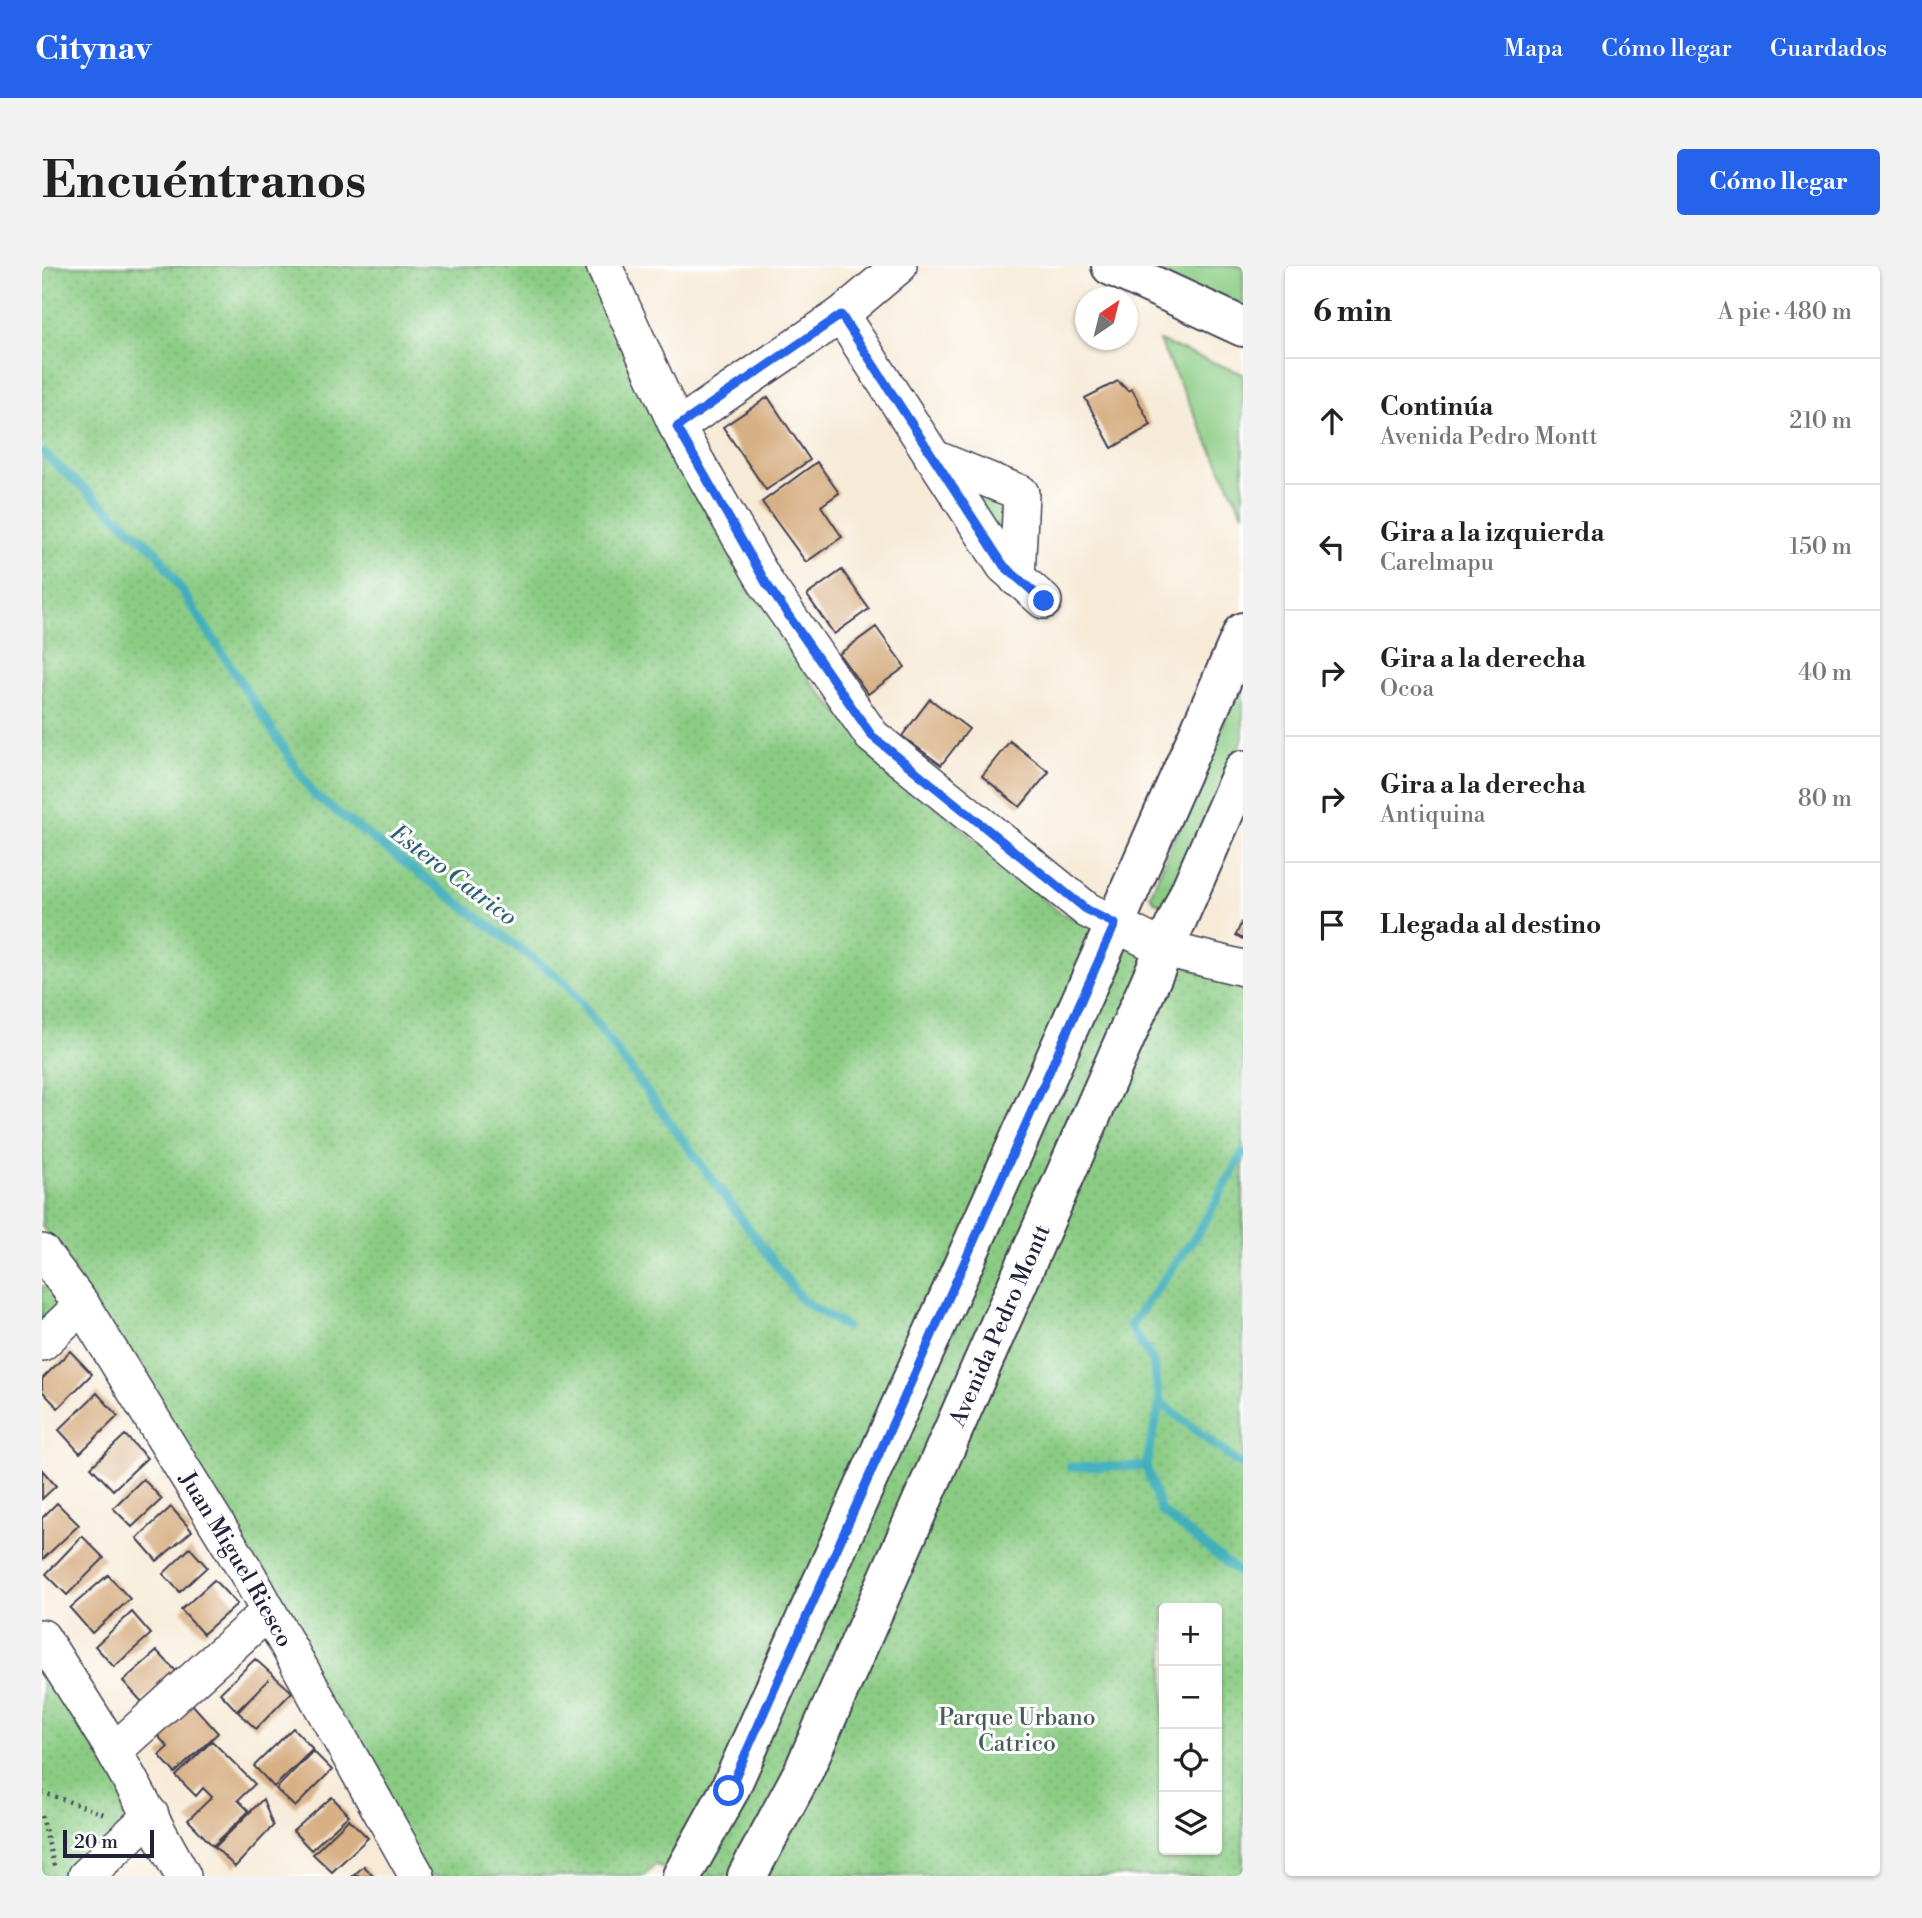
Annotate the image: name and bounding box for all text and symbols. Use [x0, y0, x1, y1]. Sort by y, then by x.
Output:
text: Citynav [35, 29, 152, 70]
text: Mapa [1504, 34, 1563, 64]
text: Cómo llegar [1601, 34, 1732, 64]
text: Guardados [1770, 34, 1887, 64]
button: Cómo llegar [1677, 149, 1880, 215]
text: Encuéntranos [42, 152, 366, 213]
north arrow [1075, 287, 1138, 350]
text: 6 min [1313, 293, 1392, 331]
text: A pie · 480 m [1718, 298, 1852, 326]
text: Continúa [1380, 391, 1493, 423]
icon: ahead [1313, 402, 1351, 440]
text: 210 m [1789, 407, 1852, 435]
text: Avenida Pedro Montt [1380, 423, 1598, 451]
text: Gira a la izquierda [1380, 517, 1604, 549]
icon: left [1313, 528, 1351, 566]
text: 150 m [1789, 533, 1852, 561]
text: Carelmapu [1380, 549, 1494, 577]
route end [1028, 585, 1059, 616]
text: Gira a la derecha [1380, 643, 1586, 675]
icon: right [1313, 654, 1351, 692]
text: 40 m [1798, 659, 1852, 687]
text: Ocoa [1380, 675, 1434, 703]
text: Gira a la derecha [1380, 769, 1586, 801]
icon: right [1313, 780, 1351, 818]
text: 80 m [1798, 785, 1852, 813]
text: Antiquina [1380, 801, 1485, 829]
water label: Estero Catrico [383, 818, 523, 933]
icon: arrive [1313, 906, 1351, 944]
text: Llegada al destino [1380, 909, 1601, 941]
street label: Avenida Pedro Montt [943, 1220, 1057, 1432]
street label: Juan Miguel Riesco [173, 1466, 299, 1652]
map controls [1159, 1603, 1222, 1855]
button: + [1159, 1603, 1222, 1666]
button: − [1159, 1666, 1222, 1729]
park label: Parque Urbano Catrico [938, 1704, 1096, 1758]
button: locate [1159, 1729, 1222, 1792]
route start [713, 1775, 744, 1806]
button: layers [1159, 1792, 1222, 1855]
scale bar [63, 1827, 154, 1859]
text: 20 m [74, 1830, 118, 1854]

